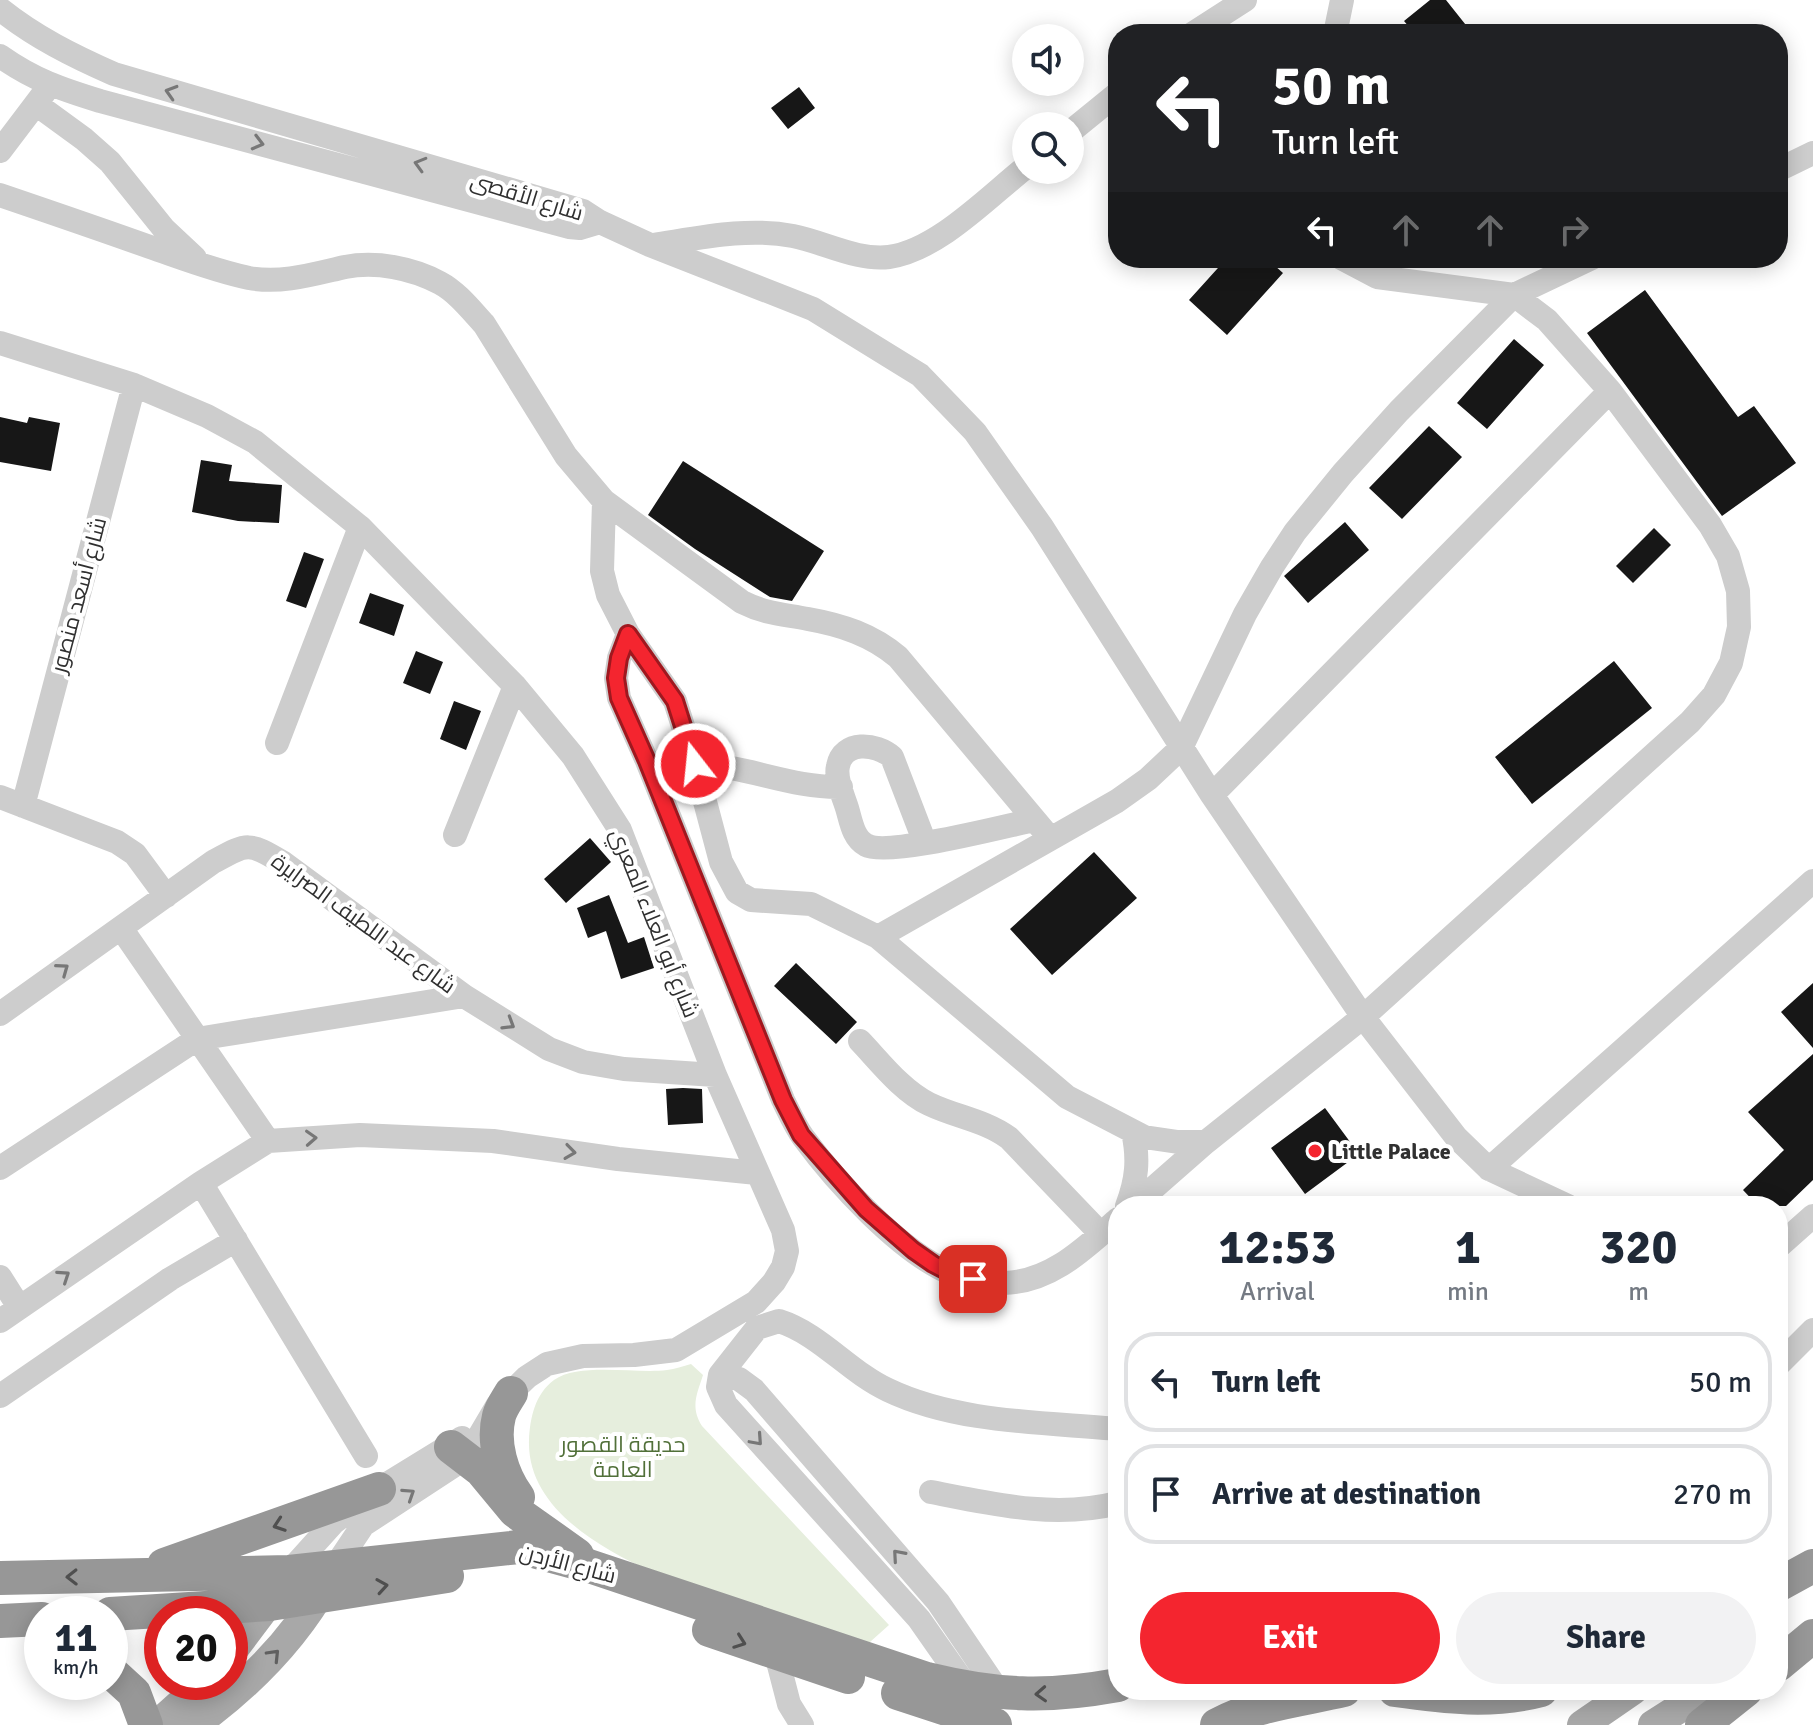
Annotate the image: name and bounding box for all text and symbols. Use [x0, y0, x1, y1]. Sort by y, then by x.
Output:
map controls [1012, 24, 1084, 184]
button: sound [1012, 24, 1084, 96]
text: 50 m [1272, 51, 1390, 120]
icon: left [1140, 56, 1244, 160]
one-way arrow [164, 85, 178, 101]
button: search [1012, 112, 1084, 184]
text: Turn left [1272, 120, 1399, 165]
one-way arrow [250, 134, 264, 151]
one-way arrow [414, 157, 428, 173]
street label: شارع الأقصى [467, 167, 587, 227]
icon: left [1300, 208, 1344, 252]
icon: ahead [1384, 208, 1428, 252]
icon: ahead [1468, 208, 1512, 252]
icon: right [1552, 208, 1596, 252]
street label: شارع أسعد منصور [44, 514, 113, 678]
position arrow [653, 722, 737, 806]
street label: شارع أبو العلاء المعري [602, 825, 705, 1023]
street label: شارع عبد اللطيف الصرايرة [266, 848, 461, 1000]
one-way arrow [55, 964, 69, 979]
one-way arrow [500, 1014, 515, 1029]
one-way arrow [305, 1130, 318, 1147]
place label: Little Palace [1331, 1138, 1451, 1165]
marker: Little Palace [1306, 1142, 1324, 1160]
one-way arrow [563, 1143, 577, 1160]
text: 12:53 [1219, 1218, 1336, 1277]
text: 1 [1455, 1218, 1481, 1277]
text: 320 [1600, 1218, 1677, 1277]
pin [939, 1245, 1007, 1313]
icon: arrive [951, 1257, 995, 1301]
one-way arrow [55, 1271, 69, 1286]
text: Arrival [1240, 1276, 1315, 1308]
text: min [1447, 1276, 1489, 1308]
text: m [1628, 1276, 1649, 1308]
icon: left [1144, 1360, 1188, 1404]
text: Turn left [1212, 1364, 1321, 1401]
text: 50 m [1689, 1364, 1752, 1401]
park label: حديقة القصور العامة [559, 1431, 685, 1483]
one-way arrow [747, 1431, 761, 1446]
icon: arrive [1144, 1472, 1188, 1516]
text: Arrive at destination [1212, 1476, 1481, 1513]
text: 270 m [1673, 1476, 1752, 1513]
one-way arrow [400, 1488, 415, 1503]
one-way arrow [273, 1516, 287, 1532]
street label: شارع الأردن [516, 1538, 619, 1590]
one-way arrow [893, 1550, 907, 1565]
one-way arrow [65, 1568, 78, 1585]
one-way arrow [375, 1578, 389, 1595]
button: Exit [1140, 1592, 1440, 1684]
button: Share [1456, 1592, 1756, 1684]
speed limit sign: 20 [144, 1596, 248, 1700]
text: 11 [54, 1613, 98, 1663]
one-way arrow [732, 1632, 746, 1648]
one-way arrow [265, 1650, 279, 1664]
text: km/h [53, 1655, 99, 1680]
one-way arrow [1034, 1685, 1047, 1702]

